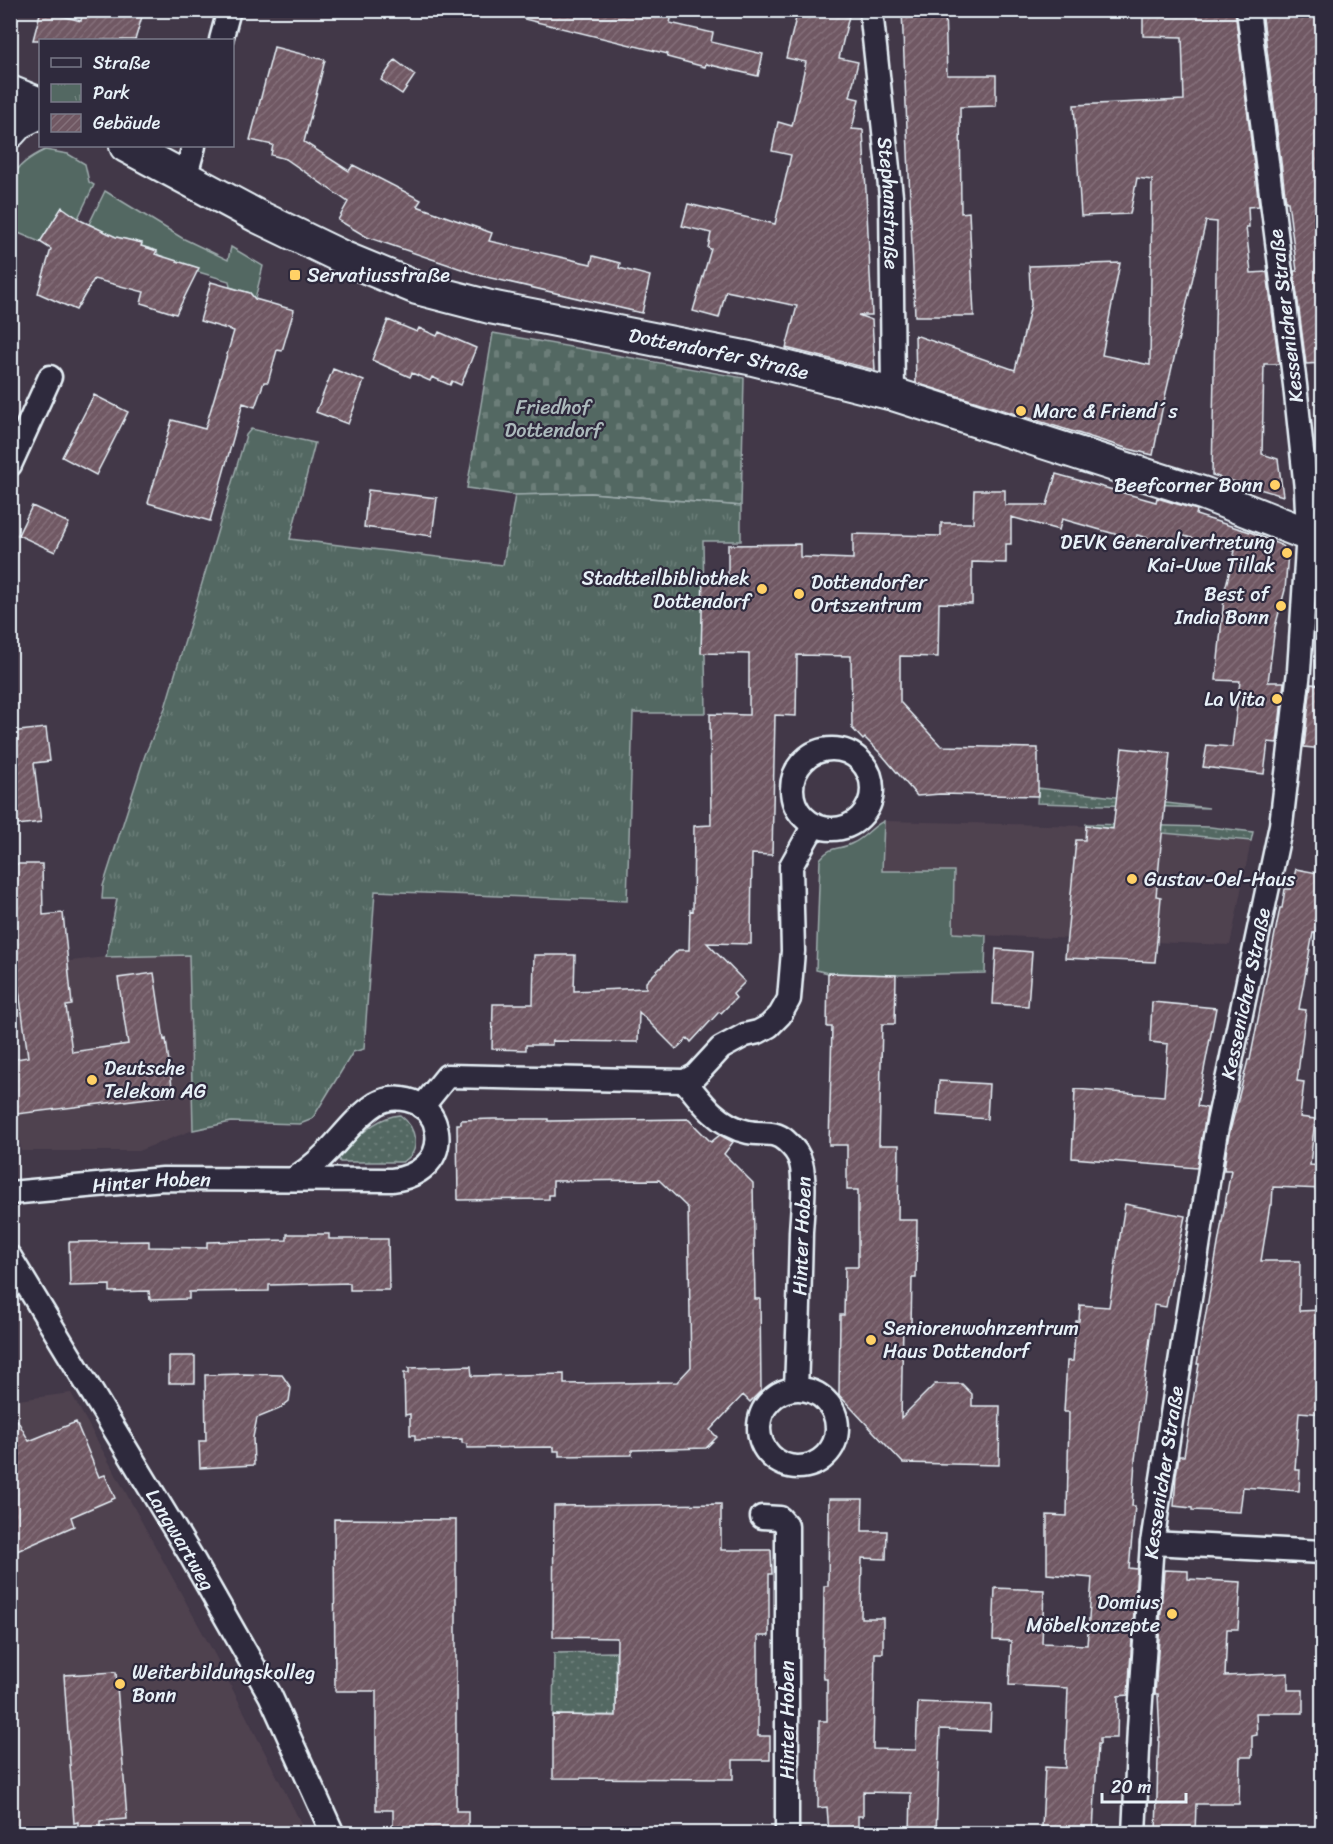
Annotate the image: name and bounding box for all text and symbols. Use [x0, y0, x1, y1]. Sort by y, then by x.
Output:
legend [39, 39, 234, 147]
text: Straße [93, 47, 150, 79]
text: Park [93, 77, 130, 109]
text: Gebäude [93, 107, 161, 139]
street label: Stephanstraße [867, 135, 909, 270]
street label: Kessenicher Straße [1258, 227, 1314, 405]
place label: Servatiusstraße [307, 258, 450, 293]
marker: Servatiusstraße [288, 268, 302, 282]
street label: Dottendorfer Straße [626, 317, 813, 390]
park label: Friedhof Dottendorf [504, 390, 605, 448]
place label: Marc & Friend´s [1033, 394, 1178, 429]
marker: Marc & Friend´s [1014, 404, 1028, 418]
place label: Beefcorner Bonn [1114, 468, 1263, 503]
marker: Beefcorner Bonn [1268, 478, 1282, 492]
place label: DEVK Generalvertretung Kai-Uwe Tillak [1060, 525, 1275, 583]
marker: DEVK Generalvertretung Kai-Uwe Tillak [1280, 546, 1294, 560]
place label: Stadtteilbibliothek Dottendorf [582, 561, 753, 619]
place label: Dottendorfer Ortszentrum [811, 565, 928, 623]
place label: Best of India Bonn [1174, 577, 1271, 635]
marker: Stadtteilbibliothek Dottendorf [755, 582, 769, 596]
marker: Dottendorfer Ortszentrum [792, 587, 806, 601]
marker: Best of India Bonn [1274, 599, 1288, 613]
place label: La Vita [1204, 682, 1265, 717]
marker: La Vita [1270, 692, 1284, 706]
place label: Gustav-Oel-Haus [1144, 862, 1296, 897]
marker: Gustav-Oel-Haus [1125, 872, 1139, 886]
street label: Kessenicher Straße [1210, 904, 1281, 1083]
place label: Deutsche Telekom AG [104, 1051, 207, 1109]
marker: Deutsche Telekom AG [85, 1073, 99, 1087]
street label: Hinter Hoben [91, 1161, 211, 1203]
street label: Hinter Hoben [782, 1176, 821, 1296]
place label: Seniorenwohnzentrum Haus Dottendorf [883, 1311, 1079, 1369]
marker: Seniorenwohnzentrum Haus Dottendorf [864, 1333, 878, 1347]
street label: Kessenicher Straße [1133, 1383, 1194, 1560]
street label: Langwartweg [136, 1481, 225, 1597]
place label: Domius Möbelkonzepte [1026, 1585, 1161, 1643]
marker: Domius Möbelkonzepte [1165, 1607, 1179, 1621]
place label: Weiterbildungskolleg Bonn [132, 1655, 315, 1713]
street label: Hinter Hoben [770, 1660, 805, 1779]
marker: Weiterbildungskolleg Bonn [113, 1677, 127, 1691]
scale bar [1102, 1766, 1186, 1804]
text: 20 m [1111, 1771, 1151, 1803]

